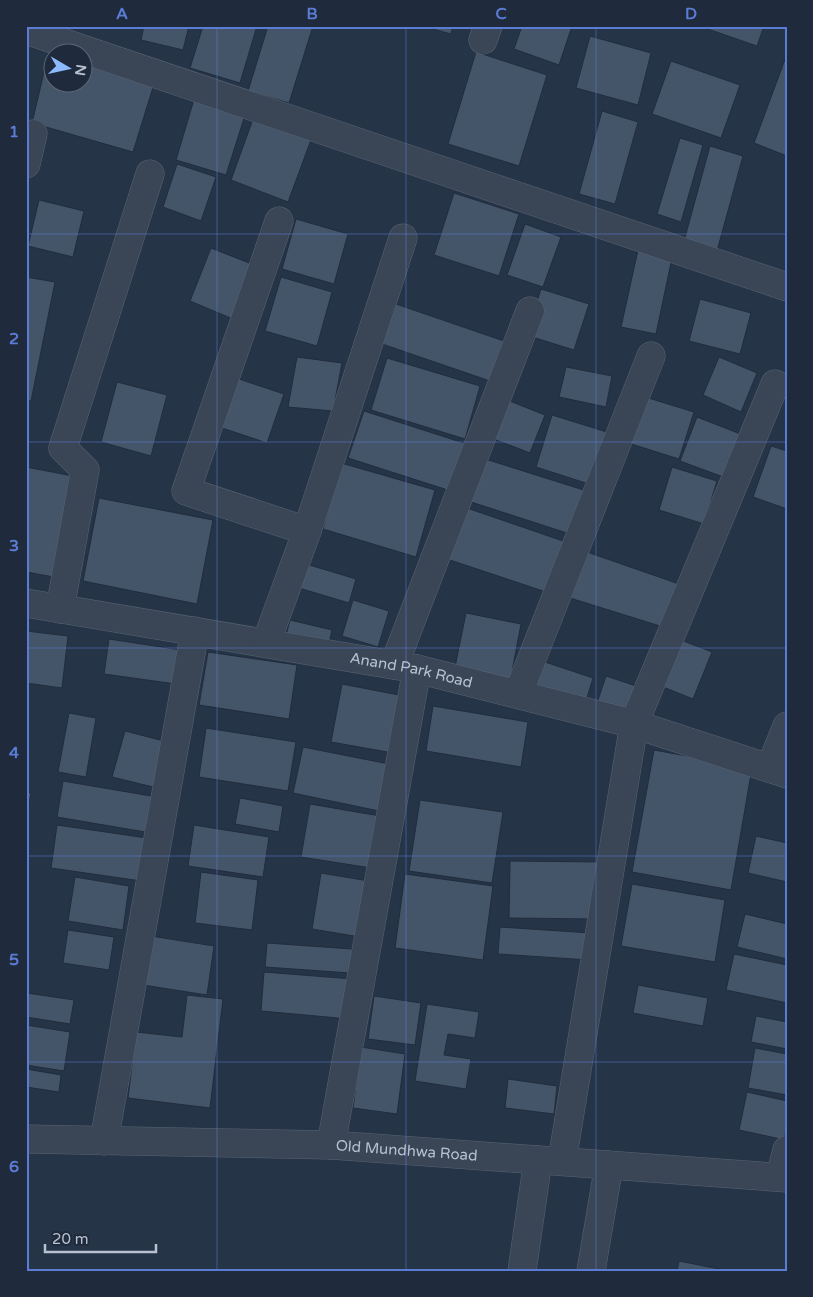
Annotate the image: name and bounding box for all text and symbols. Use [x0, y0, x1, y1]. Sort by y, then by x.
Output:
text: A [116, 4, 128, 24]
text: B [306, 4, 318, 24]
text: C [495, 4, 507, 24]
text: D [685, 4, 697, 24]
north arrow [42, 42, 92, 92]
text: N [71, 63, 90, 77]
text: 1 [9, 122, 19, 142]
text: 2 [9, 329, 19, 349]
text: 3 [9, 536, 19, 556]
street label: Anand Park Road [348, 649, 474, 692]
text: 4 [9, 743, 19, 763]
text: 5 [9, 950, 19, 970]
street label: Old Mundhwa Road [335, 1136, 478, 1165]
text: 6 [9, 1157, 19, 1177]
scale bar [45, 1222, 156, 1254]
text: 20 m [52, 1230, 89, 1248]

